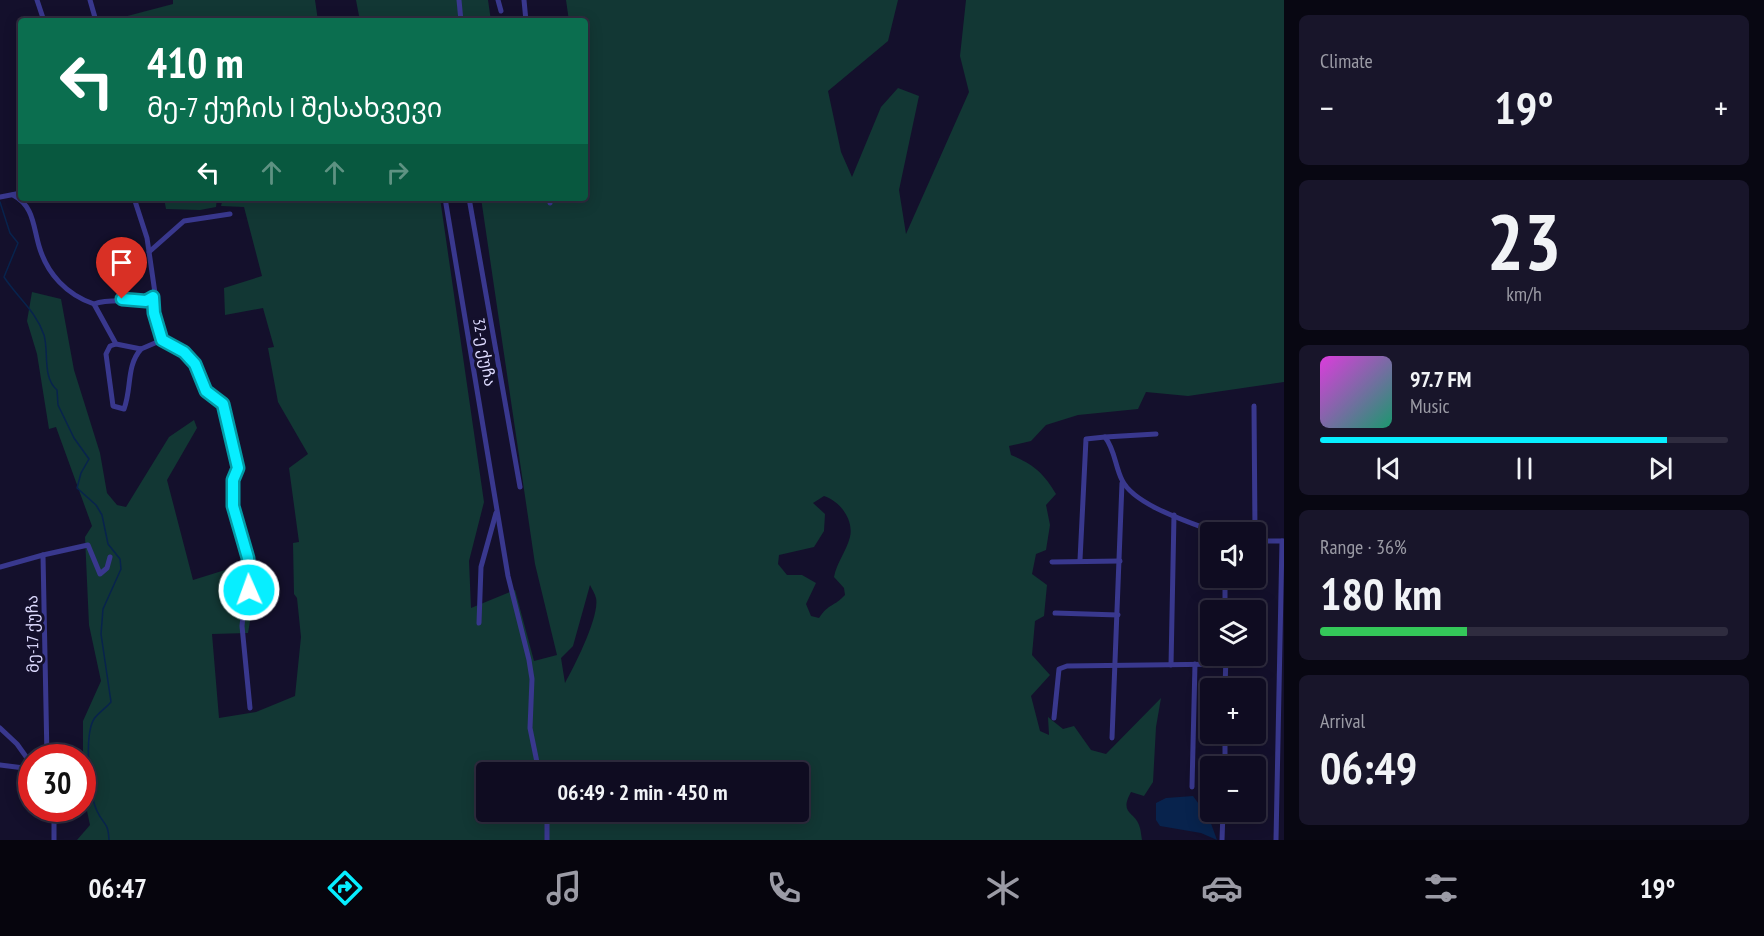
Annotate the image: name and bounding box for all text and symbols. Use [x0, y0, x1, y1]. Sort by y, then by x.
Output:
text: 410 m [147, 35, 244, 90]
icon: left [48, 42, 126, 120]
text: Climate [1320, 48, 1373, 74]
text: 19° [1494, 78, 1554, 136]
text: − [1320, 86, 1334, 129]
text: + [1714, 86, 1728, 129]
text: მე-7 ქუჩის I შესახვევი [147, 90, 442, 124]
icon: left [192, 156, 225, 189]
icon: ahead [255, 156, 288, 189]
icon: ahead [318, 156, 351, 189]
icon: right [381, 156, 414, 189]
text: 23 [1487, 191, 1561, 292]
pin [96, 237, 147, 299]
icon: arrive [105, 246, 138, 279]
text: km/h [1506, 281, 1542, 307]
street label: 32-ე ქუჩა [469, 316, 501, 388]
text: 97.7 FM [1410, 365, 1471, 393]
text: Music [1410, 393, 1450, 419]
icon: previous [1372, 452, 1405, 485]
icon: pause [1508, 452, 1541, 485]
icon: next [1644, 452, 1677, 485]
map controls [1200, 522, 1266, 822]
button: sound [1200, 522, 1266, 588]
text: Range · 36% [1320, 534, 1407, 560]
position arrow [217, 558, 281, 622]
text: 180 km [1320, 564, 1442, 622]
street label: მე-17 ქუჩა [21, 595, 43, 673]
button: layers [1200, 600, 1266, 666]
button: + [1200, 678, 1266, 744]
text: Arrival [1320, 708, 1365, 734]
text: 06:49 [1320, 738, 1417, 796]
speed limit sign: 30 [18, 744, 96, 822]
button: − [1200, 756, 1266, 822]
text: 06:49 · 2 min · 450 m [557, 778, 728, 806]
icon: directions [324, 867, 366, 909]
icon: music [543, 867, 585, 909]
icon: phone [763, 867, 805, 909]
icon: climate [982, 867, 1024, 909]
icon: car [1201, 867, 1243, 909]
icon: filters [1420, 867, 1462, 909]
text: 06:47 [89, 871, 147, 905]
text: 19° [1640, 871, 1675, 905]

